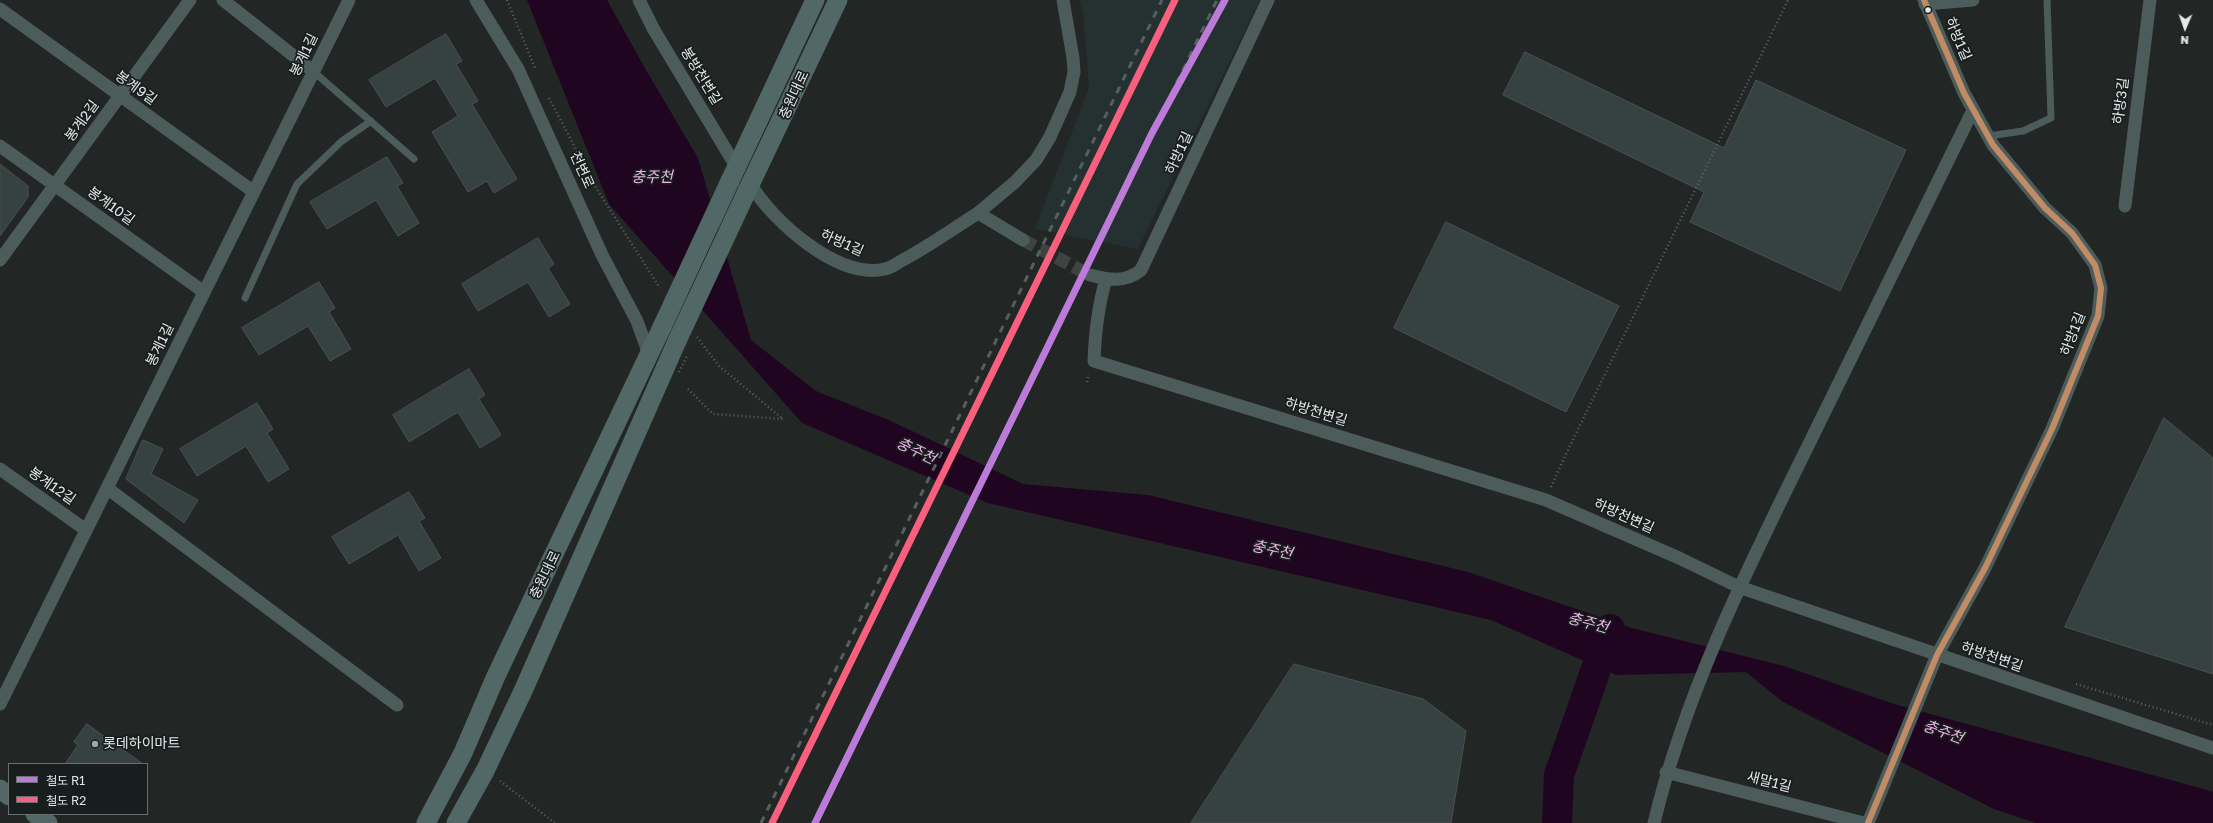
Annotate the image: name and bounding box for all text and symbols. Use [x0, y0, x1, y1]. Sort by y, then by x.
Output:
unlabelled marker [1923, 5, 1933, 15]
north arrow [2165, 8, 2205, 48]
street label: 하방1길 [1941, 15, 1975, 63]
street label: 봉계1길 [286, 31, 322, 79]
text: N [2180, 34, 2189, 47]
street label: 봉방천변길 [677, 44, 725, 108]
street label: 봉계9길 [112, 67, 160, 109]
street label: 충원대로 [776, 68, 812, 122]
street label: 하방3길 [2110, 77, 2132, 125]
street label: 봉계2길 [61, 97, 103, 145]
street label: 하방1길 [1162, 129, 1196, 177]
street label: 천변로 [566, 149, 598, 191]
water label: 충주천 [631, 168, 673, 186]
street label: 봉계10길 [84, 183, 138, 229]
street label: 하방1길 [818, 226, 866, 260]
street label: 하방1길 [2057, 310, 2089, 358]
street label: 봉계1길 [142, 321, 178, 369]
street label: 하방천변길 [1283, 395, 1349, 429]
water label: 충주천 [893, 434, 939, 468]
street label: 봉계12길 [25, 464, 79, 508]
street label: 하방천변길 [1591, 495, 1657, 537]
water label: 충주천 [1250, 537, 1294, 563]
street label: 충원대로 [526, 548, 564, 602]
water label: 충주천 [1566, 609, 1610, 637]
street label: 하방천변길 [1959, 639, 2025, 675]
water label: 충주천 [1920, 716, 1966, 748]
place label: 롯데하이마트 [103, 736, 180, 752]
marker: 롯데하이마트 [90, 739, 100, 749]
legend [8, 763, 148, 815]
street label: 새말1길 [1745, 768, 1793, 796]
text: 철도 R1 [46, 773, 85, 788]
text: 철도 R2 [46, 793, 86, 808]

